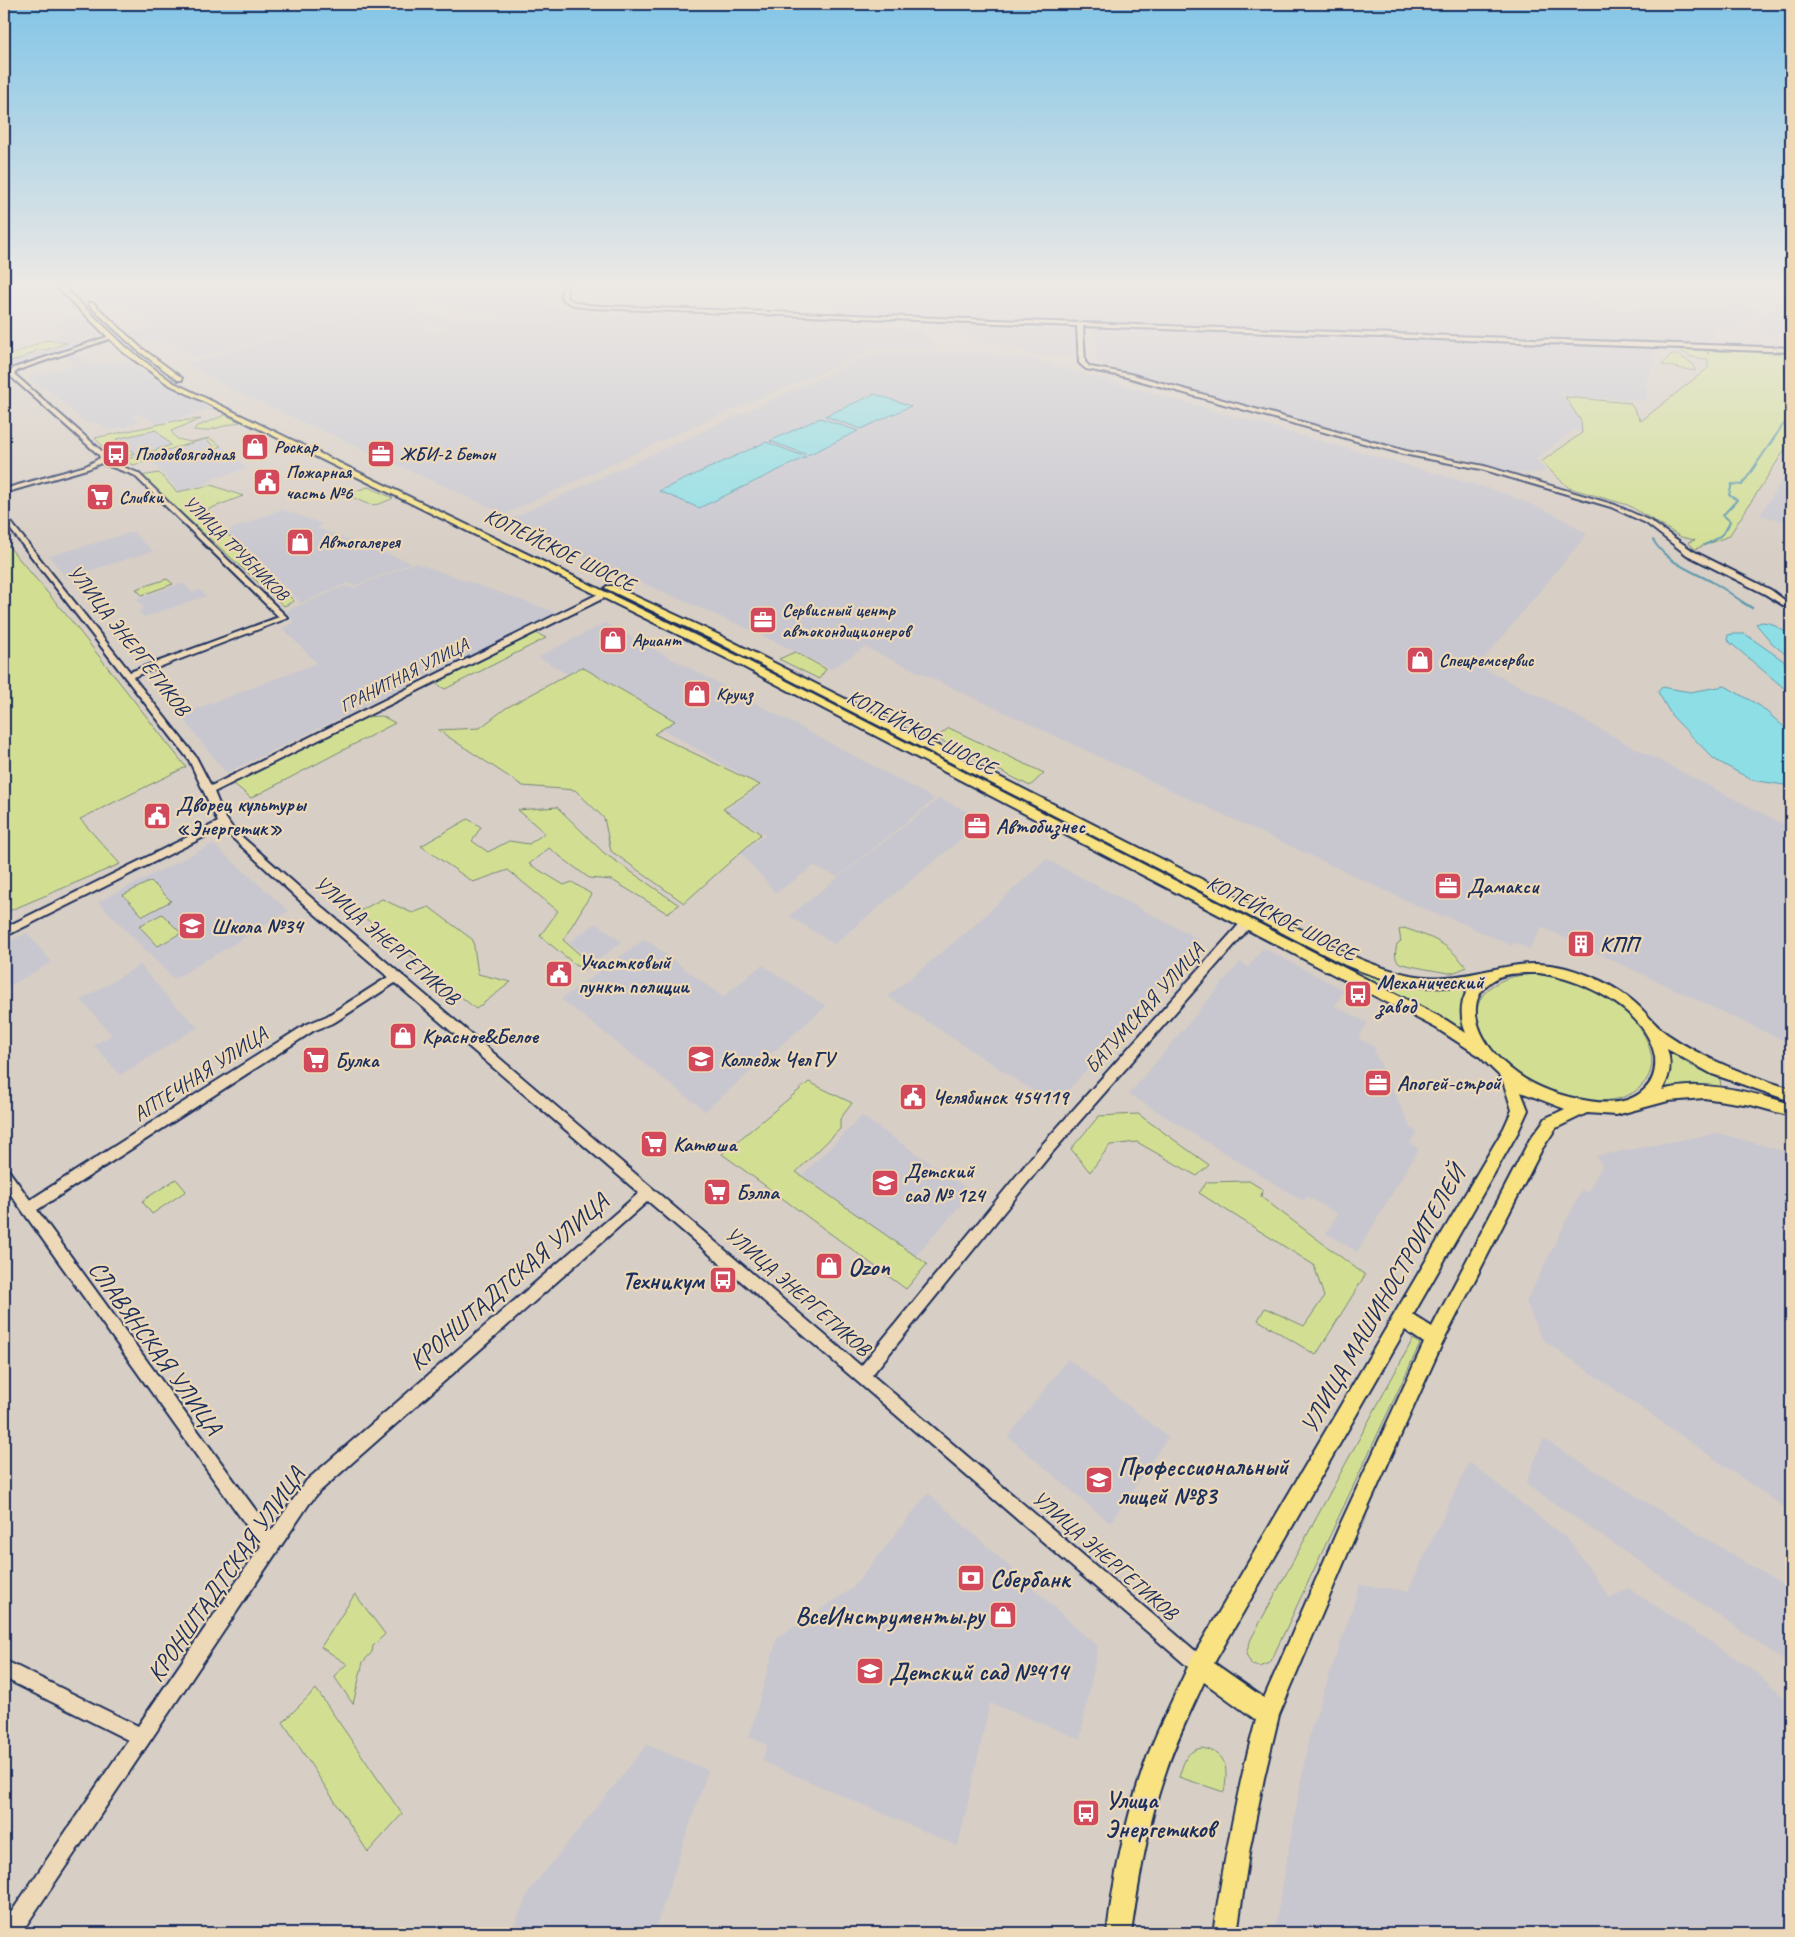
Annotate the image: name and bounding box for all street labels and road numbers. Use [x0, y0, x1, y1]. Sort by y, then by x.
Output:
street label: УЛИЦА ТРУБНИКОВ [179, 491, 295, 607]
street label: КОПЕЙСКОЕ ШОССЕ [480, 502, 642, 599]
street label: УЛИЦА ЭНЕРГЕТИКОВ [62, 560, 197, 722]
street label: ГРАНИТНАЯ УЛИЦА [336, 633, 473, 717]
street label: КОПЕЙСКОЕ ШОССЕ [843, 683, 1003, 782]
street label: КОПЕЙСКОЕ ШОССЕ [1203, 869, 1363, 968]
street label: УЛИЦА ЭНЕРГЕТИКОВ [309, 870, 467, 1012]
street label: БАТУМСКАЯ УЛИЦА [1079, 936, 1210, 1078]
street label: АПТЕЧНАЯ УЛИЦА [128, 1020, 273, 1127]
street label: УЛИЦА МАШИНОСТРОИТЕЛЕЙ [1293, 1156, 1475, 1439]
street label: КРОНШТАДТСКАЯ УЛИЦА [402, 1185, 616, 1377]
street label: УЛИЦА ЭНЕРГЕТИКОВ [720, 1221, 878, 1363]
street label: СЛАВЯНСКАЯ УЛИЦА [81, 1254, 230, 1442]
street label: КРОНШТАДТСКАЯ УЛИЦА [140, 1460, 313, 1688]
street label: УЛИЦА ЭНЕРГЕТИКОВ [1027, 1485, 1185, 1627]

